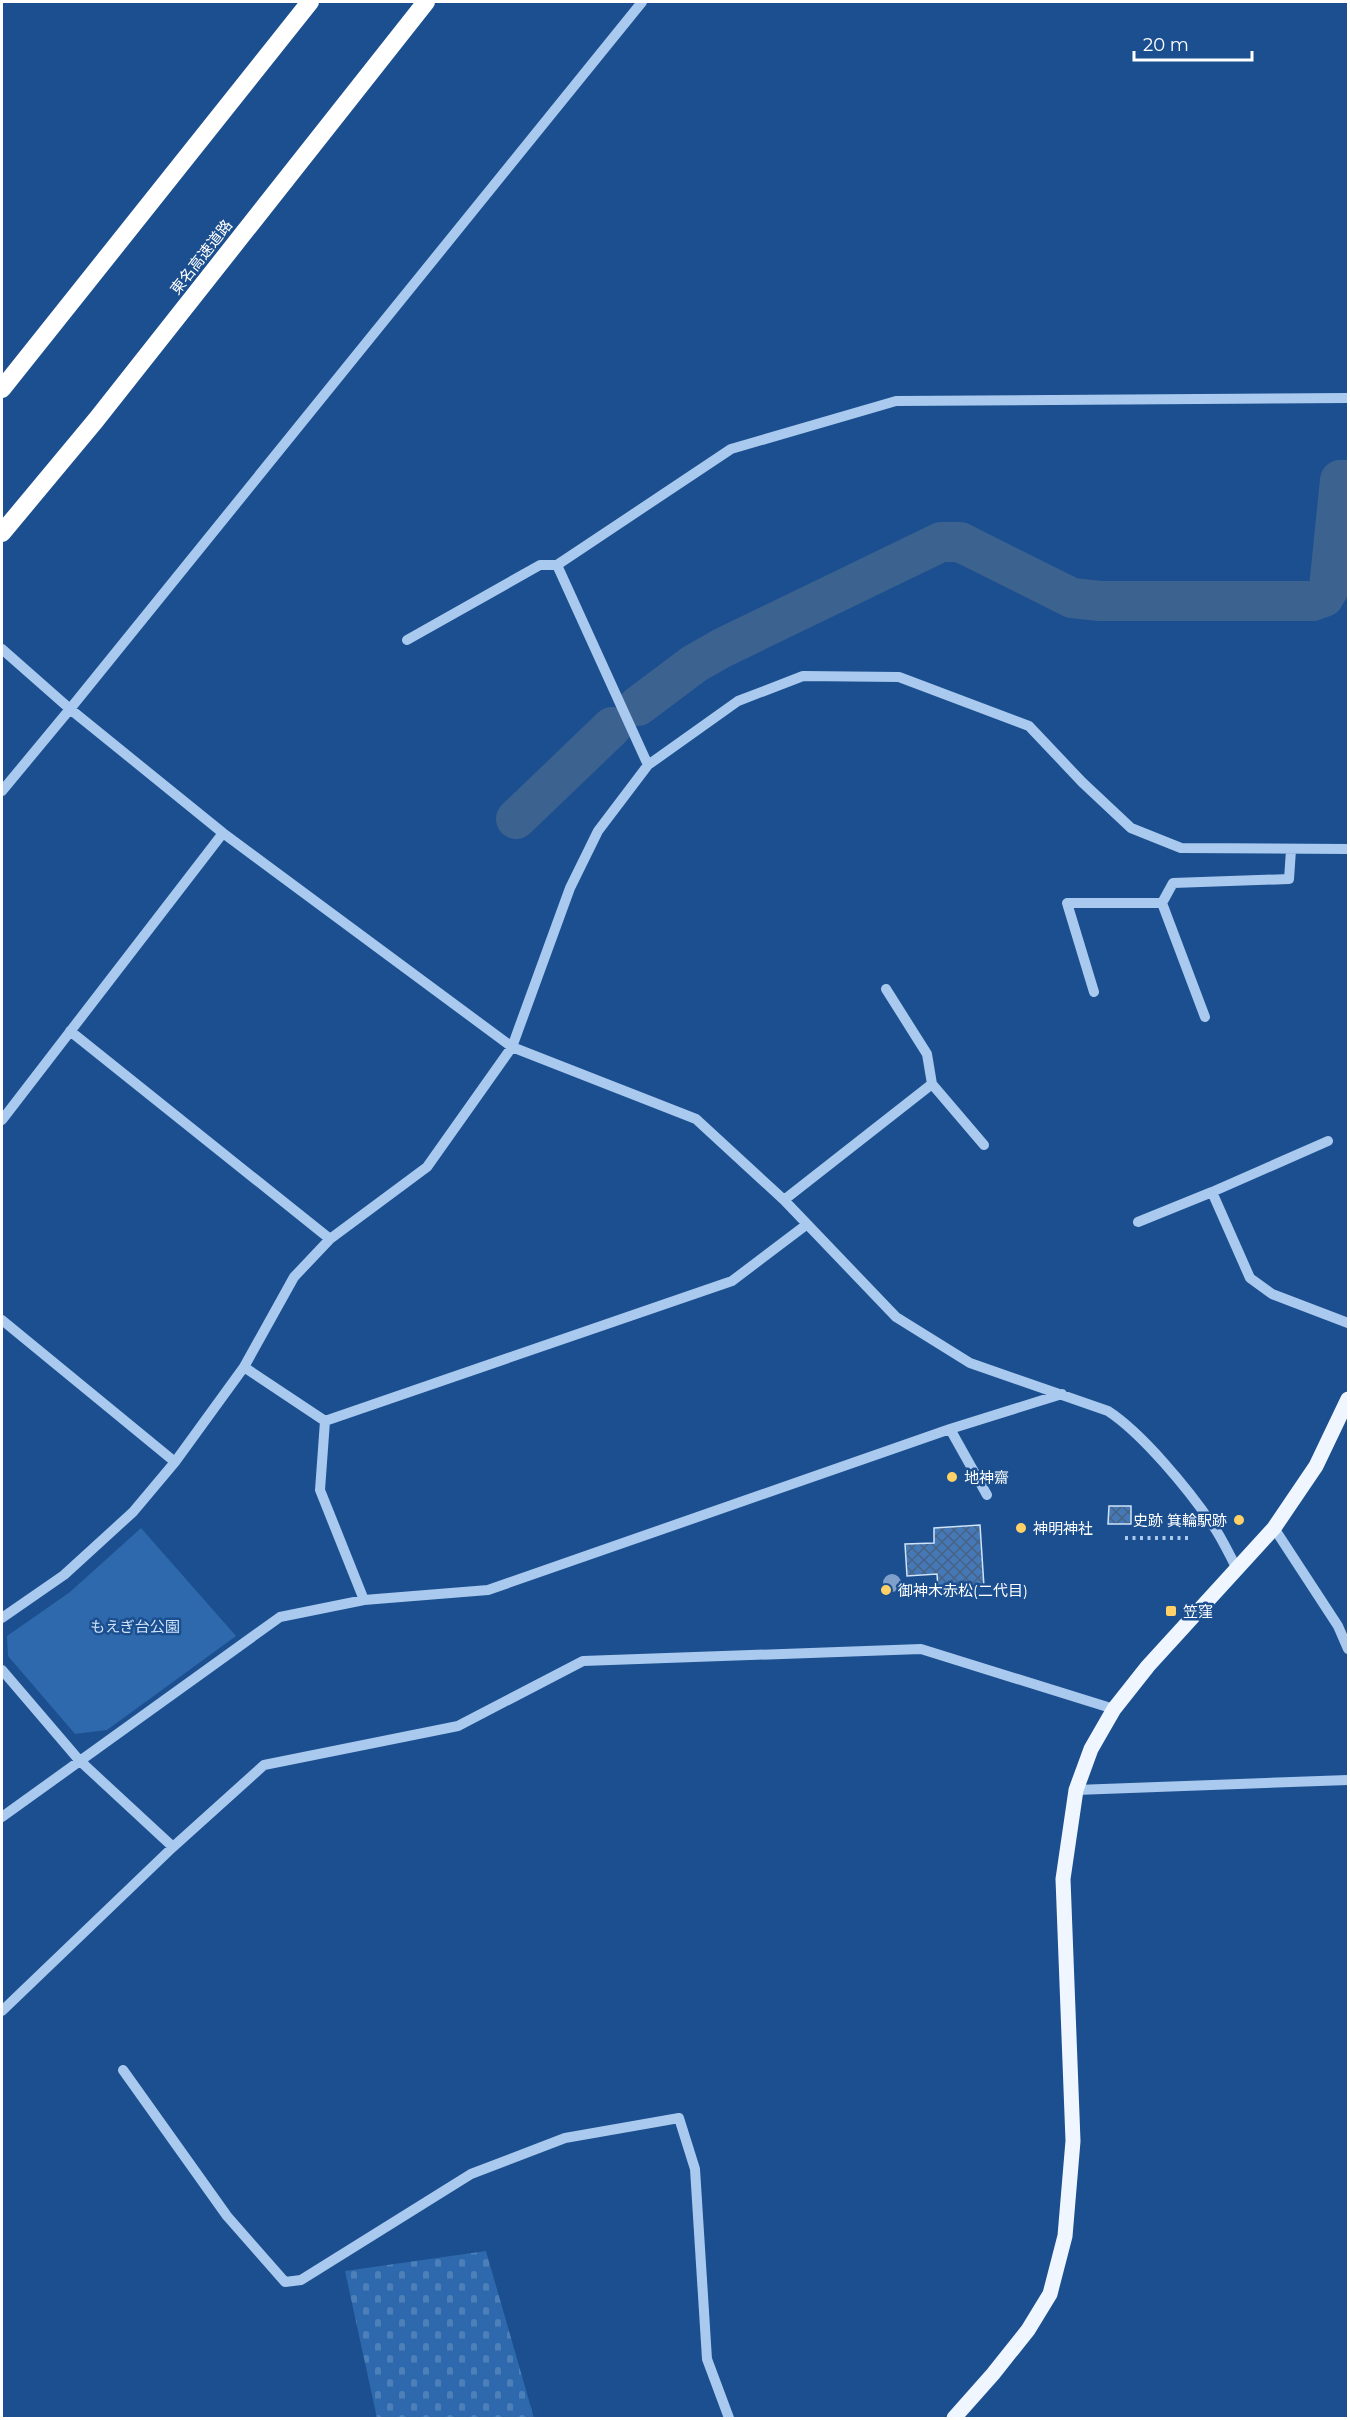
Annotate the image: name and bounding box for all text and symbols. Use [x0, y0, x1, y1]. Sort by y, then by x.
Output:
scale bar [1134, 24, 1252, 62]
text: 20 m [1143, 34, 1189, 56]
street label: 東名高速道路 [166, 216, 236, 298]
place label: 地神齋 [964, 1468, 1009, 1487]
marker: 地神齋 [945, 1470, 959, 1484]
place label: 史跡 箕輪駅跡 [1133, 1511, 1227, 1530]
marker: 史跡 箕輪駅跡 [1232, 1513, 1246, 1527]
place label: 神明神社 [1033, 1519, 1093, 1538]
marker: 神明神社 [1014, 1521, 1028, 1535]
place label: 御神木赤松(二代目) [898, 1581, 1028, 1600]
marker: 御神木赤松(二代目) [879, 1583, 893, 1597]
place label: 笠窪 [1183, 1602, 1213, 1621]
marker: 笠窪 [1164, 1604, 1178, 1618]
park label: もえぎ台公園 [90, 1617, 180, 1636]

